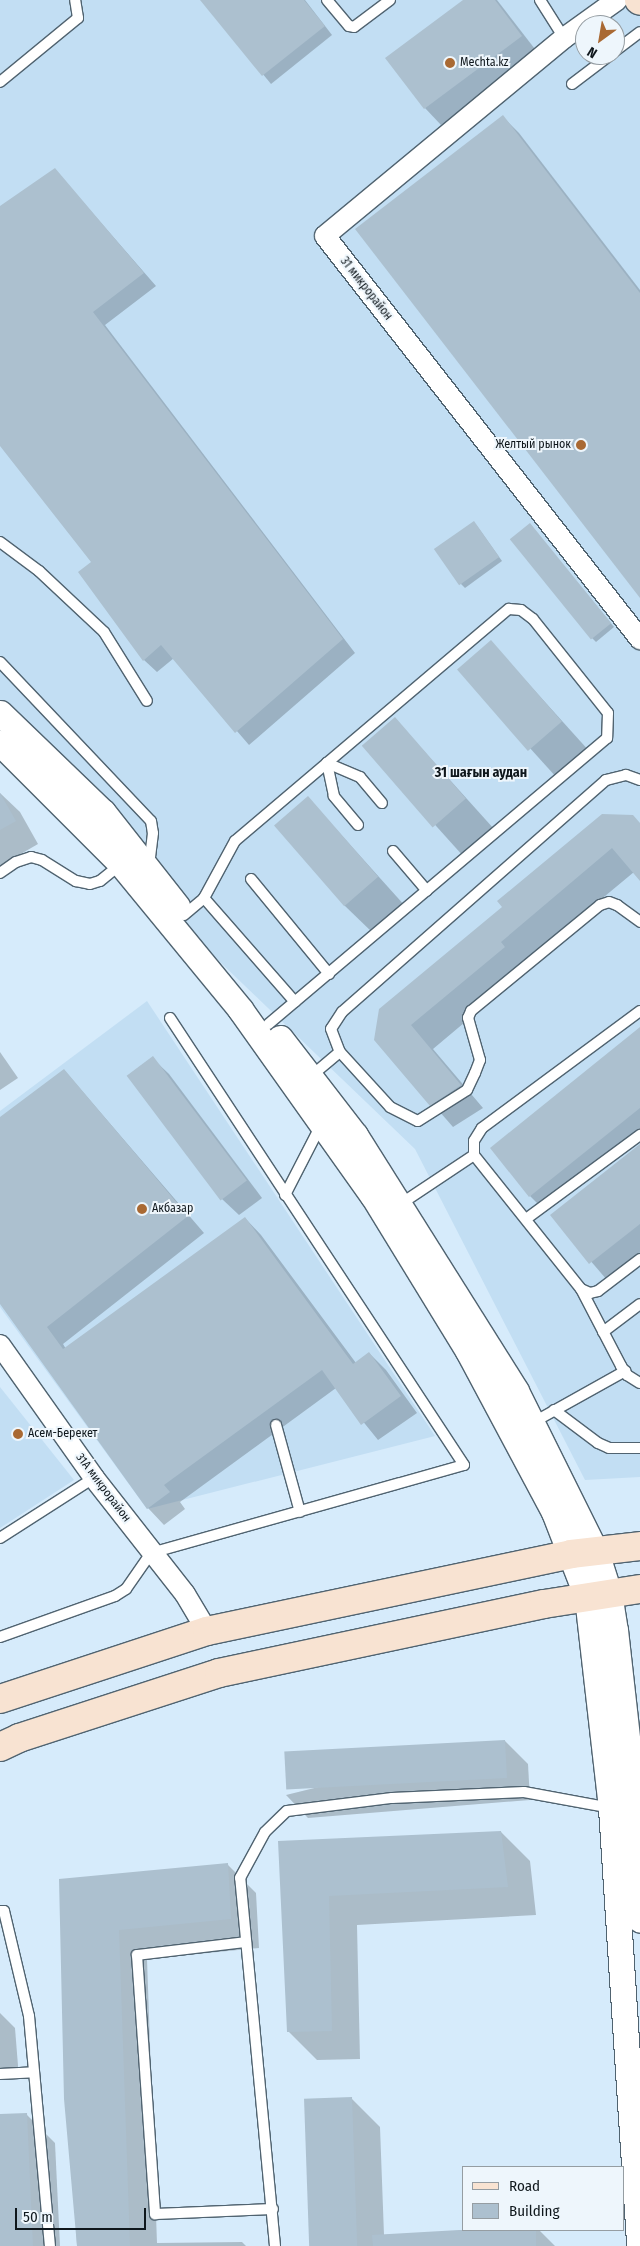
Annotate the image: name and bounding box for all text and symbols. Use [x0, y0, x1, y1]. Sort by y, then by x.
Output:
north arrow [575, 15, 625, 65]
text: N [584, 43, 600, 62]
place label: Mechta.kz [460, 56, 509, 70]
marker: Mechta.kz [444, 57, 456, 69]
street label: 31 микрорайон [337, 255, 395, 323]
place label: Желтый рынок [495, 438, 571, 452]
marker: Желтый рынок [575, 439, 587, 451]
district label: 31 шағын аудан [435, 765, 527, 781]
place label: Акбазар [152, 1202, 193, 1216]
marker: Акбазар [136, 1203, 148, 1215]
place label: Асем-Берекет [28, 1427, 97, 1441]
marker: Асем-Берекет [12, 1428, 24, 1440]
street label: 31А микрорайон [72, 1451, 134, 1525]
legend [462, 2166, 625, 2231]
text: Road [509, 2177, 540, 2195]
scale bar [18, 2198, 149, 2230]
text: Building [509, 2202, 560, 2220]
text: 50 m [23, 2208, 53, 2226]

